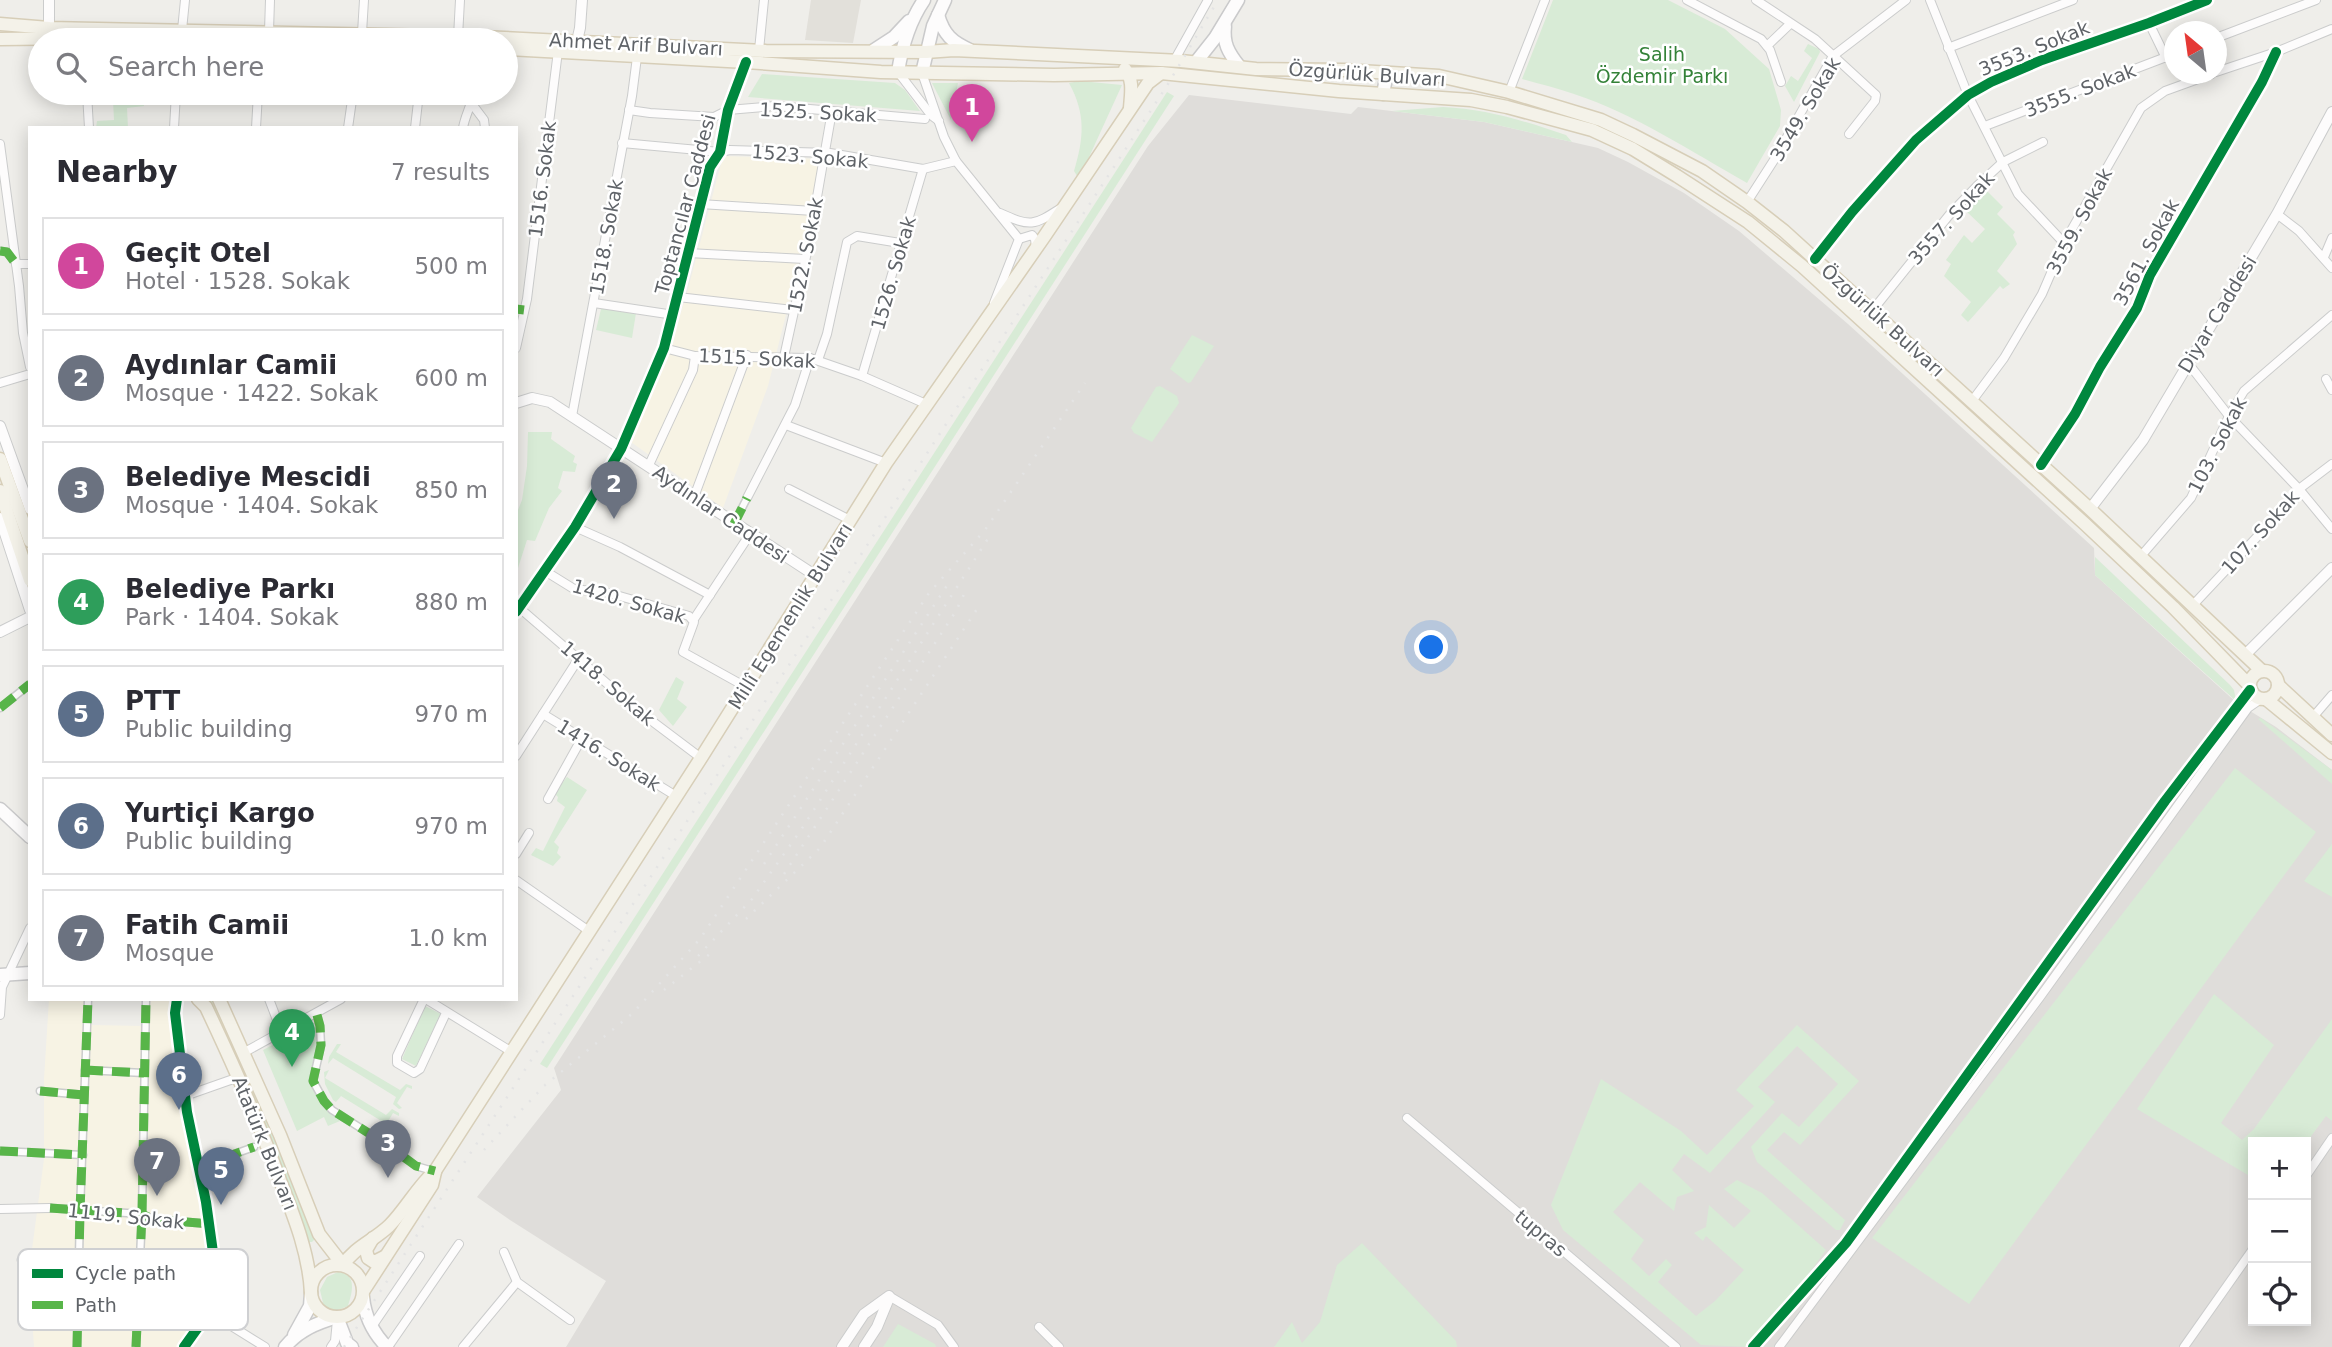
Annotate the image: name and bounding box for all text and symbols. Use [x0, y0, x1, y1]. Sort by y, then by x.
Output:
street label: 3553. Sokak [1975, 16, 2093, 80]
north arrow [2164, 21, 2227, 84]
search box [28, 28, 518, 105]
street label: Ahmet Arif Bulvarı [549, 28, 723, 60]
park label: Salih Özdemir Parkı [1596, 43, 1728, 87]
icon: search [52, 48, 90, 86]
text: Search here [108, 52, 264, 82]
street label: 3549. Sokak [1765, 53, 1845, 165]
street label: Özgürlük Bulvarı [1288, 58, 1446, 90]
street label: 3555. Sokak [2021, 59, 2139, 121]
pin: 1 [949, 84, 995, 142]
street label: 1525. Sokak [759, 98, 877, 126]
street label: Toptancılar Caddesi [650, 112, 720, 297]
street label: 1516. Sokak [524, 119, 560, 239]
street label: 1523. Sokak [751, 140, 869, 172]
text: Nearby [56, 154, 178, 189]
text: 7 results [391, 159, 490, 185]
street label: 3559. Sokak [2042, 164, 2116, 278]
street label: 3557. Sokak [1904, 167, 1998, 269]
street label: 1518. Sokak [585, 177, 627, 297]
street label: 1522. Sokak [783, 195, 827, 315]
street label: 3561. Sokak [2109, 195, 2183, 309]
street label: 1526. Sokak [866, 214, 920, 332]
text: Geçit Otel [125, 238, 271, 268]
street label: Diyar Caddesi [2173, 252, 2261, 376]
text: 1 [73, 253, 89, 279]
text: 500 m [414, 253, 488, 279]
street label: Özgürlük Bulvarı [1817, 259, 1949, 381]
text: Hotel · 1528. Sokak [125, 268, 350, 294]
street label: 1515. Sokak [698, 344, 816, 372]
text: Aydınlar Camii [125, 350, 337, 380]
text: 2 [73, 365, 89, 391]
text: 600 m [414, 365, 488, 391]
text: Mosque · 1422. Sokak [125, 380, 378, 406]
street label: 103. Sokak [2183, 393, 2251, 497]
street label: Aydınlar Caddesi [649, 460, 793, 568]
pin: 2 [591, 461, 637, 519]
text: Belediye Mescidi [125, 462, 371, 492]
text: 3 [73, 477, 89, 503]
text: 850 m [414, 477, 488, 503]
street label: 107. Sokak [2217, 485, 2303, 579]
text: Mosque · 1404. Sokak [125, 492, 378, 518]
street label: Millî Egemenlik Bulvarı [724, 519, 856, 713]
text: Belediye Parkı [125, 574, 335, 604]
street label: 1420. Sokak [570, 574, 688, 628]
text: 4 [73, 589, 89, 615]
text: 880 m [414, 589, 488, 615]
text: Park · 1404. Sokak [125, 604, 339, 630]
your location [1414, 630, 1448, 664]
street label: 1418. Sokak [556, 636, 660, 730]
text: PTT [125, 686, 180, 716]
text: 5 [73, 701, 89, 727]
text: 970 m [414, 701, 488, 727]
street label: 1416. Sokak [553, 715, 665, 795]
text: Public building [125, 716, 293, 742]
text: Yurtiçi Kargo [125, 798, 315, 828]
text: 6 [73, 813, 89, 839]
text: 970 m [414, 813, 488, 839]
text: Public building [125, 828, 293, 854]
text: Fatih Camii [125, 910, 289, 940]
text: 7 [73, 925, 89, 951]
text: 1.0 km [408, 925, 488, 951]
text: Mosque [125, 940, 214, 966]
pin: 4 [269, 1009, 315, 1067]
pin: 6 [156, 1052, 202, 1110]
street label: Atatürk Bulvarı [228, 1073, 302, 1213]
pin: 3 [365, 1120, 411, 1178]
map controls [2248, 1137, 2311, 1326]
button: + [2248, 1137, 2311, 1200]
pin: 7 [134, 1138, 180, 1196]
pin: 5 [198, 1147, 244, 1205]
street label: 1119. Sokak [66, 1199, 186, 1233]
button: − [2248, 1200, 2311, 1263]
street label: tupras [1511, 1205, 1571, 1261]
legend [18, 1249, 248, 1330]
text: Cycle path [75, 1262, 176, 1284]
button: locate [2248, 1263, 2311, 1326]
text: Path [75, 1294, 117, 1316]

